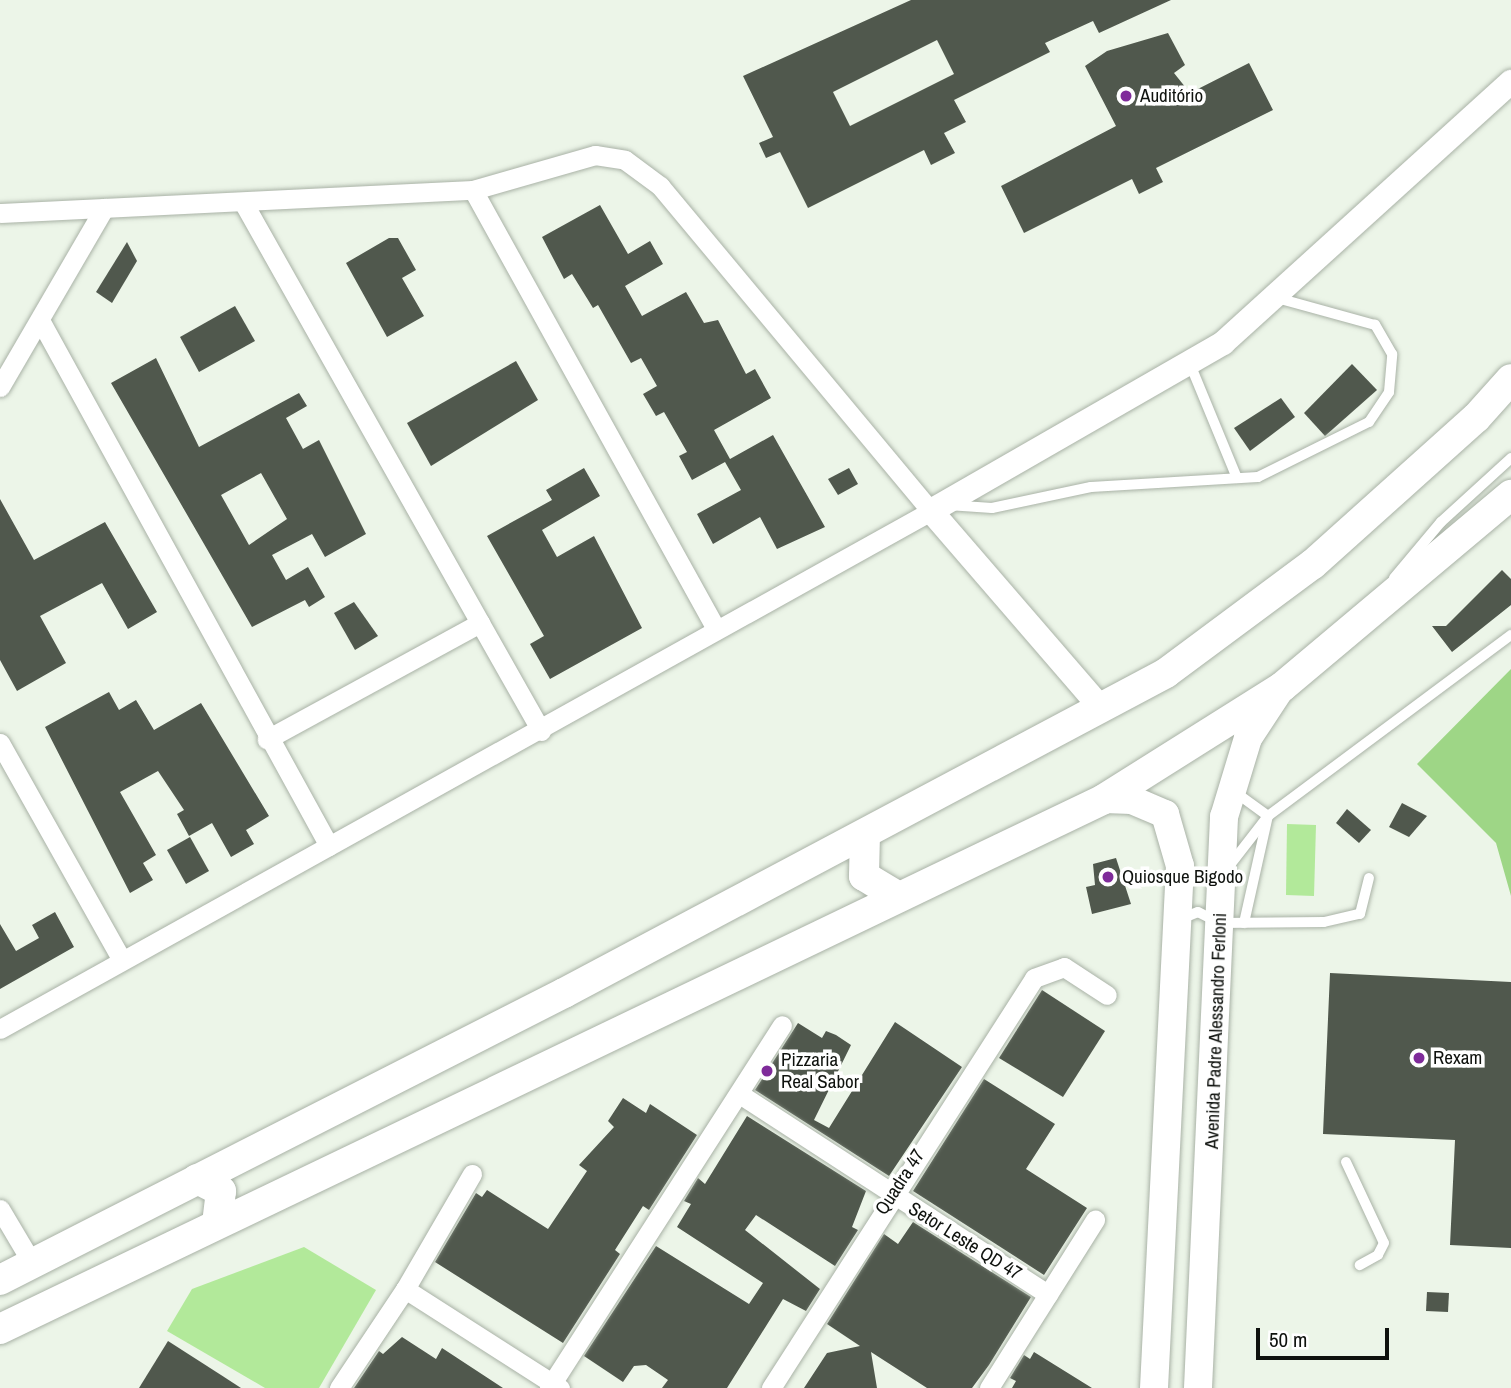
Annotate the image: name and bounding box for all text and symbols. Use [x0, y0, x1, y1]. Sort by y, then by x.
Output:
place label: Auditório [1140, 85, 1203, 107]
marker: Auditório [1118, 88, 1134, 104]
place label: Quiosque Bigodo [1122, 866, 1243, 888]
marker: Quiosque Bigodo [1100, 869, 1116, 885]
street label: Avenida Padre Alessandro Ferloni [1200, 912, 1232, 1150]
place label: Rexam [1433, 1047, 1482, 1069]
place label: Pizzaria Real Sabor [781, 1049, 859, 1093]
marker: Rexam [1411, 1050, 1427, 1066]
marker: Pizzaria Real Sabor [759, 1063, 775, 1079]
street label: Quadra 47 [870, 1145, 930, 1219]
street label: Setor Leste QD 47 [904, 1197, 1026, 1285]
scale bar [1259, 1314, 1392, 1358]
text: 50 m [1269, 1325, 1307, 1354]

